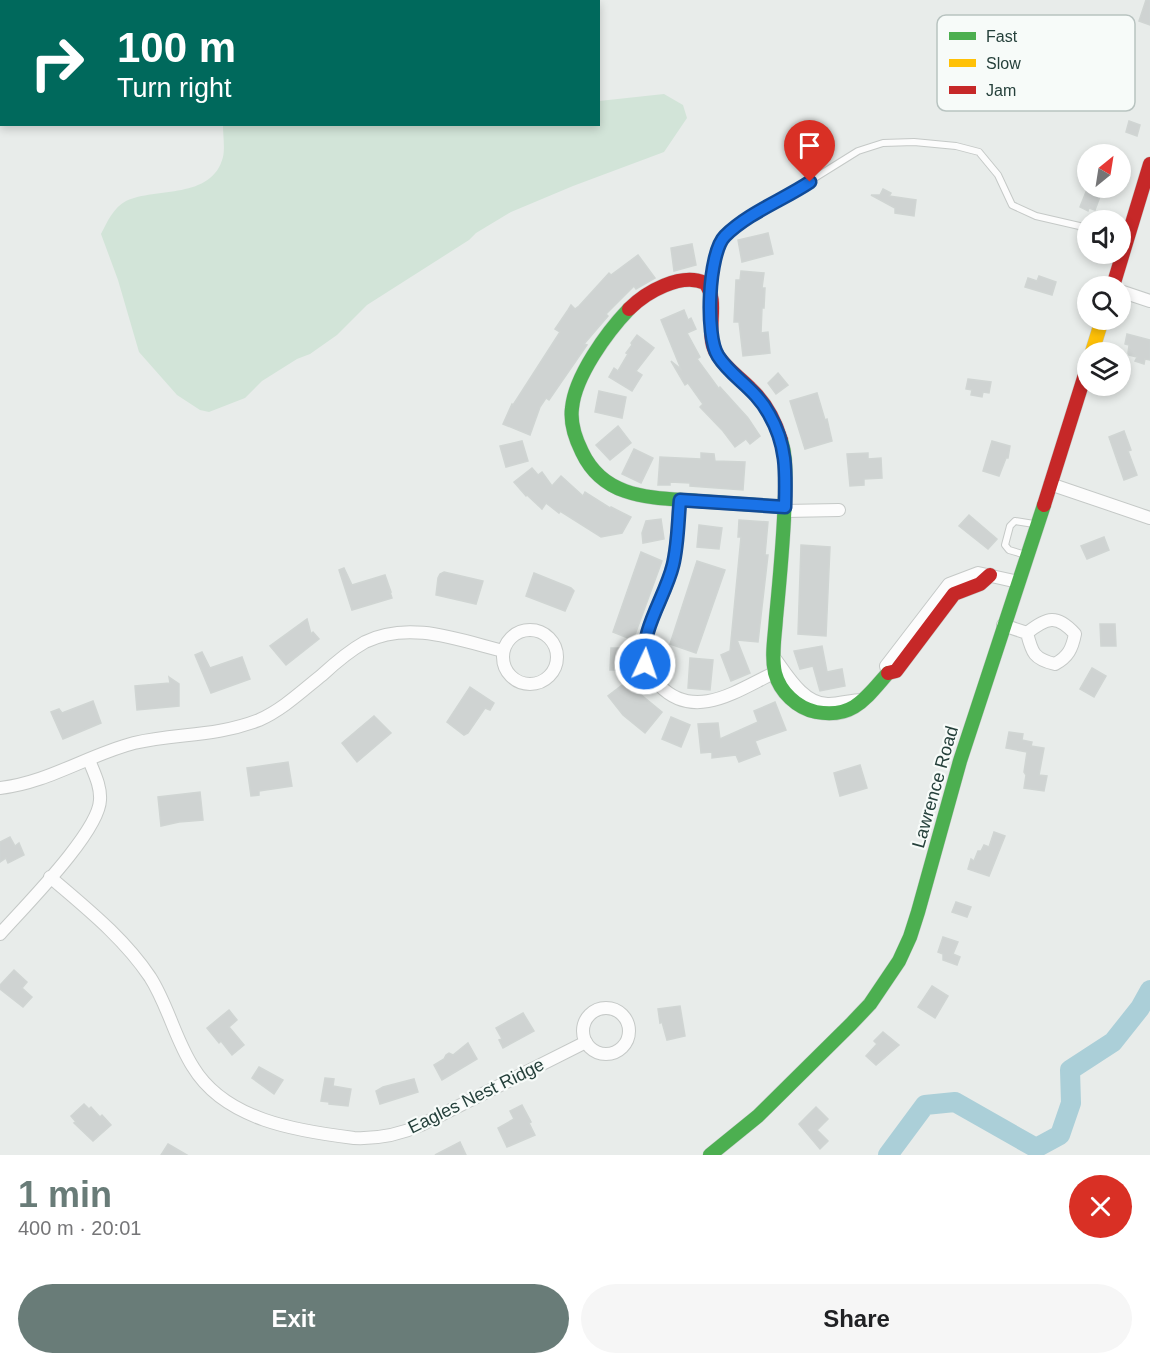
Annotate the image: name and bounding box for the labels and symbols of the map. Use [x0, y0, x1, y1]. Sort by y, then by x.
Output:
legend [937, 15, 1135, 111]
text: Fast [986, 28, 1018, 45]
text: Slow [986, 55, 1021, 72]
text: Jam [986, 82, 1016, 99]
pin [784, 120, 835, 182]
north arrow [1077, 144, 1131, 198]
position arrow [613, 632, 677, 696]
street label: Lawrence Road [908, 724, 962, 850]
street label: Eagles Nest Ridge [405, 1054, 547, 1138]

